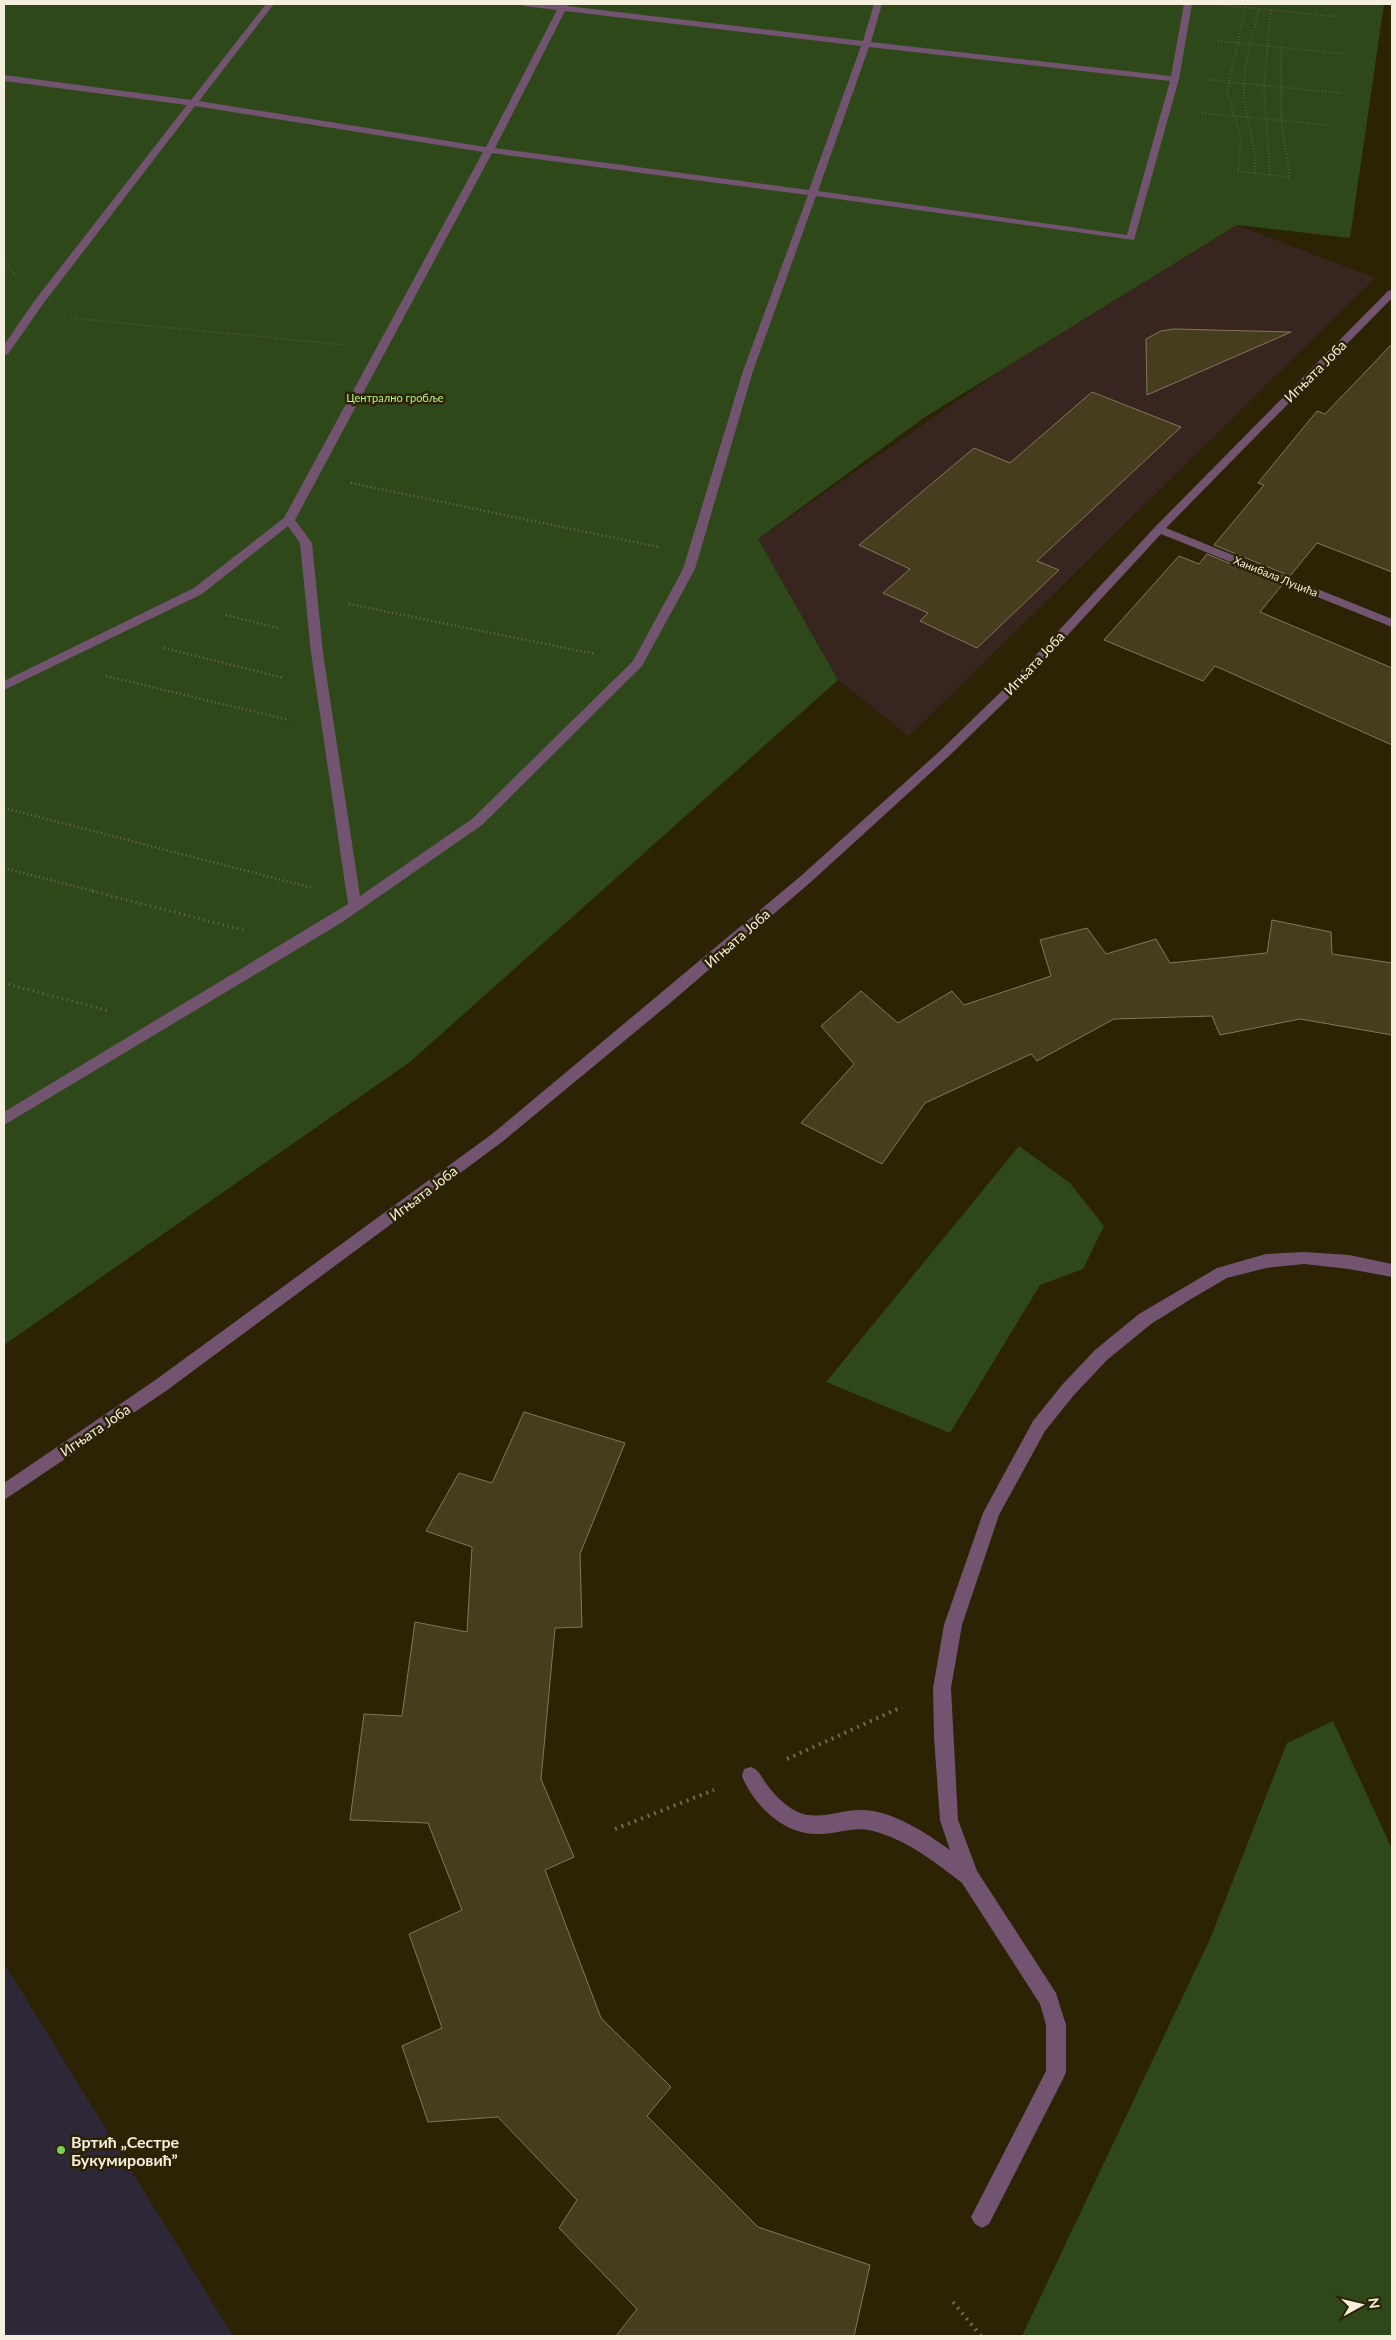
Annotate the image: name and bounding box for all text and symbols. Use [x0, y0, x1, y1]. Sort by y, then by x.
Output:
street label: Игњата Јоба [1280, 336, 1350, 406]
park label: Централно гробље [346, 391, 444, 404]
street label: Ханибала Луцића [1232, 553, 1320, 599]
street label: Игњата Јоба [1000, 628, 1068, 698]
street label: Игњата Јоба [701, 905, 773, 971]
street label: Игњата Јоба [386, 1162, 460, 1224]
street label: Игњата Јоба [57, 1400, 133, 1460]
place label: Вртић „Сестре Букумировић” [71, 2132, 180, 2169]
marker: Вртић „Сестре Букумировић” [55, 2144, 67, 2156]
north arrow [1336, 2280, 1386, 2330]
text: N [1365, 2297, 1384, 2310]

